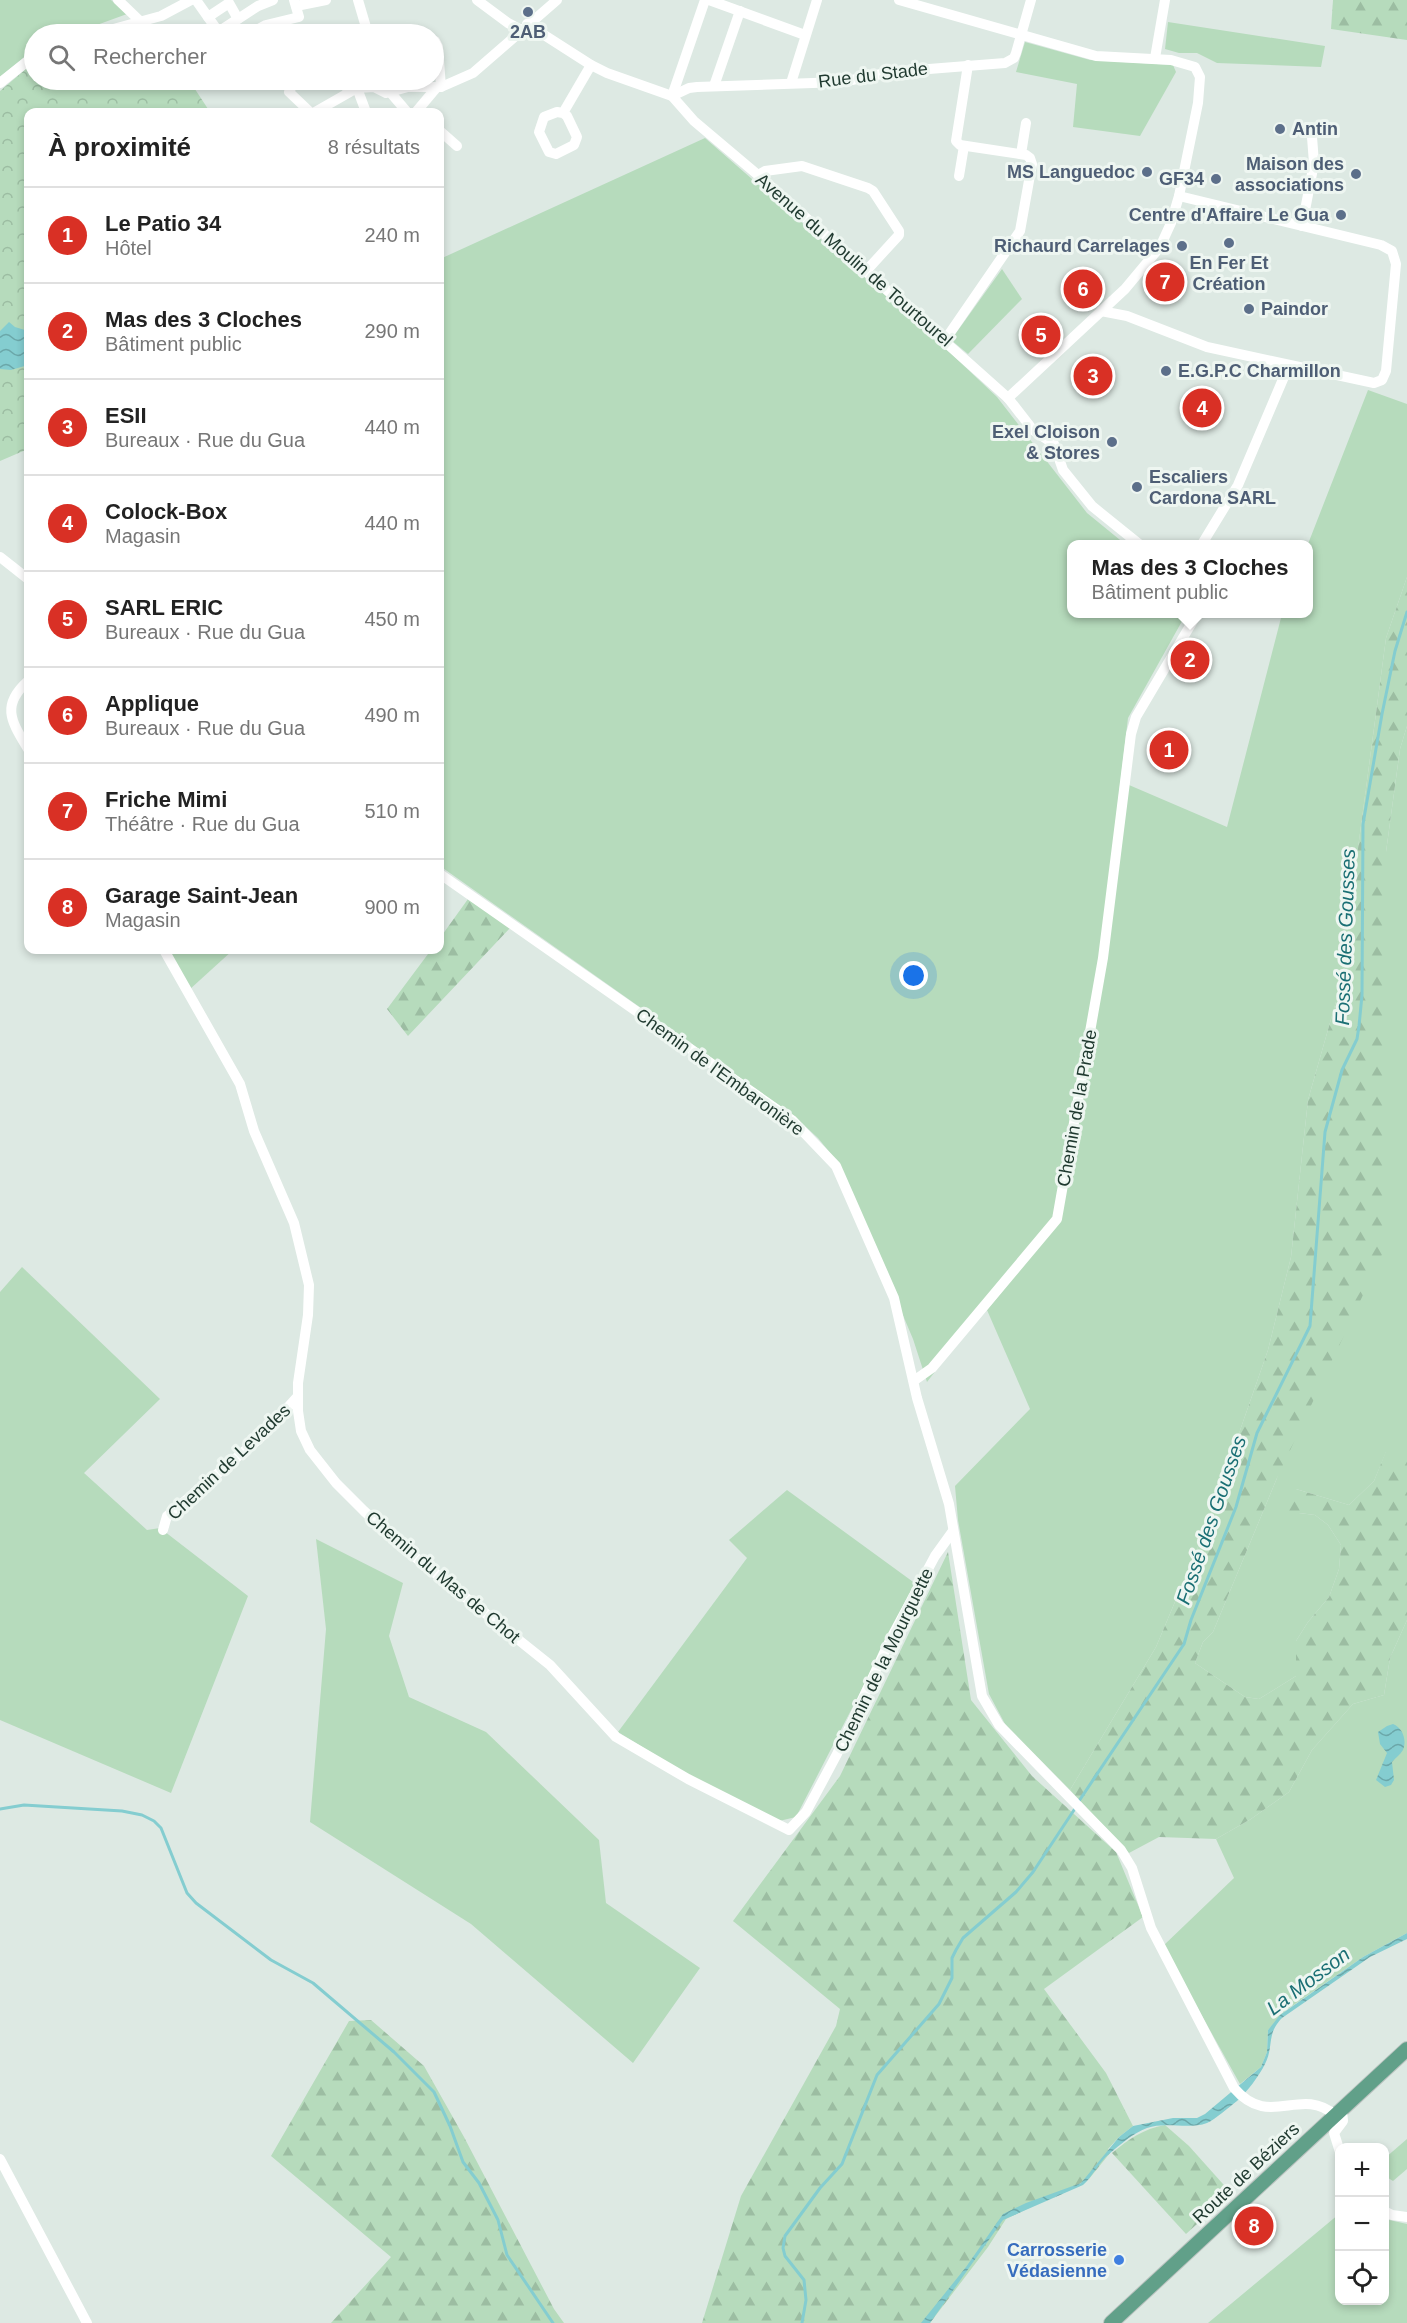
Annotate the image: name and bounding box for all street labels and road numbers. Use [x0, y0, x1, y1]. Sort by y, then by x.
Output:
street label: Rue du Stade [817, 58, 929, 92]
street label: Avenue du Moulin de Tourtourel [752, 169, 956, 351]
street label: Chemin de l'Embaronière [632, 1004, 808, 1140]
street label: Chemin de la Prade [1053, 1028, 1101, 1188]
street label: Chemin de Levades [164, 1400, 294, 1524]
street label: Chemin du Mas de Chot [362, 1507, 524, 1647]
street label: Chemin de la Mourguette [831, 1565, 937, 1755]
street label: Route de Béziers [1189, 2119, 1303, 2227]

